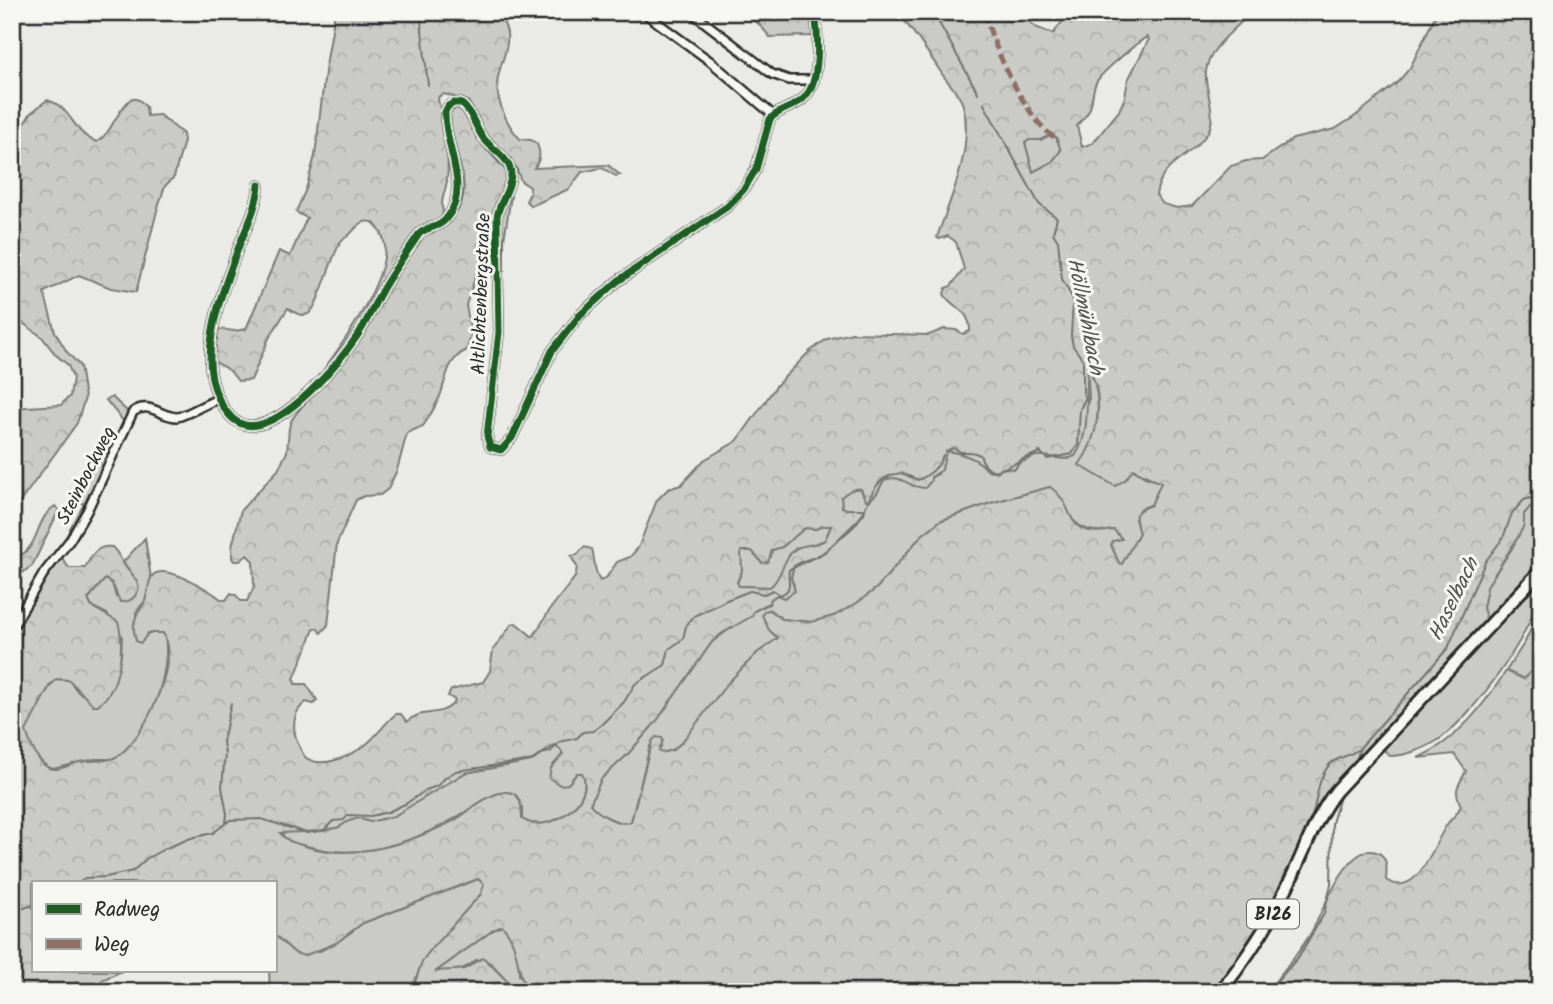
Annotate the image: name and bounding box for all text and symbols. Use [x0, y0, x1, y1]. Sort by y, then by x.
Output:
street label: Altlichtenbergstraße [464, 212, 500, 375]
water label: Höllmühlbach [1057, 255, 1112, 379]
street label: Steinbockweg [49, 421, 124, 530]
water label: Haselbach [1420, 551, 1489, 647]
legend [32, 881, 276, 972]
text: Radweg [94, 894, 160, 927]
road number: B126 [1247, 900, 1299, 929]
text: Weg [94, 929, 130, 962]

